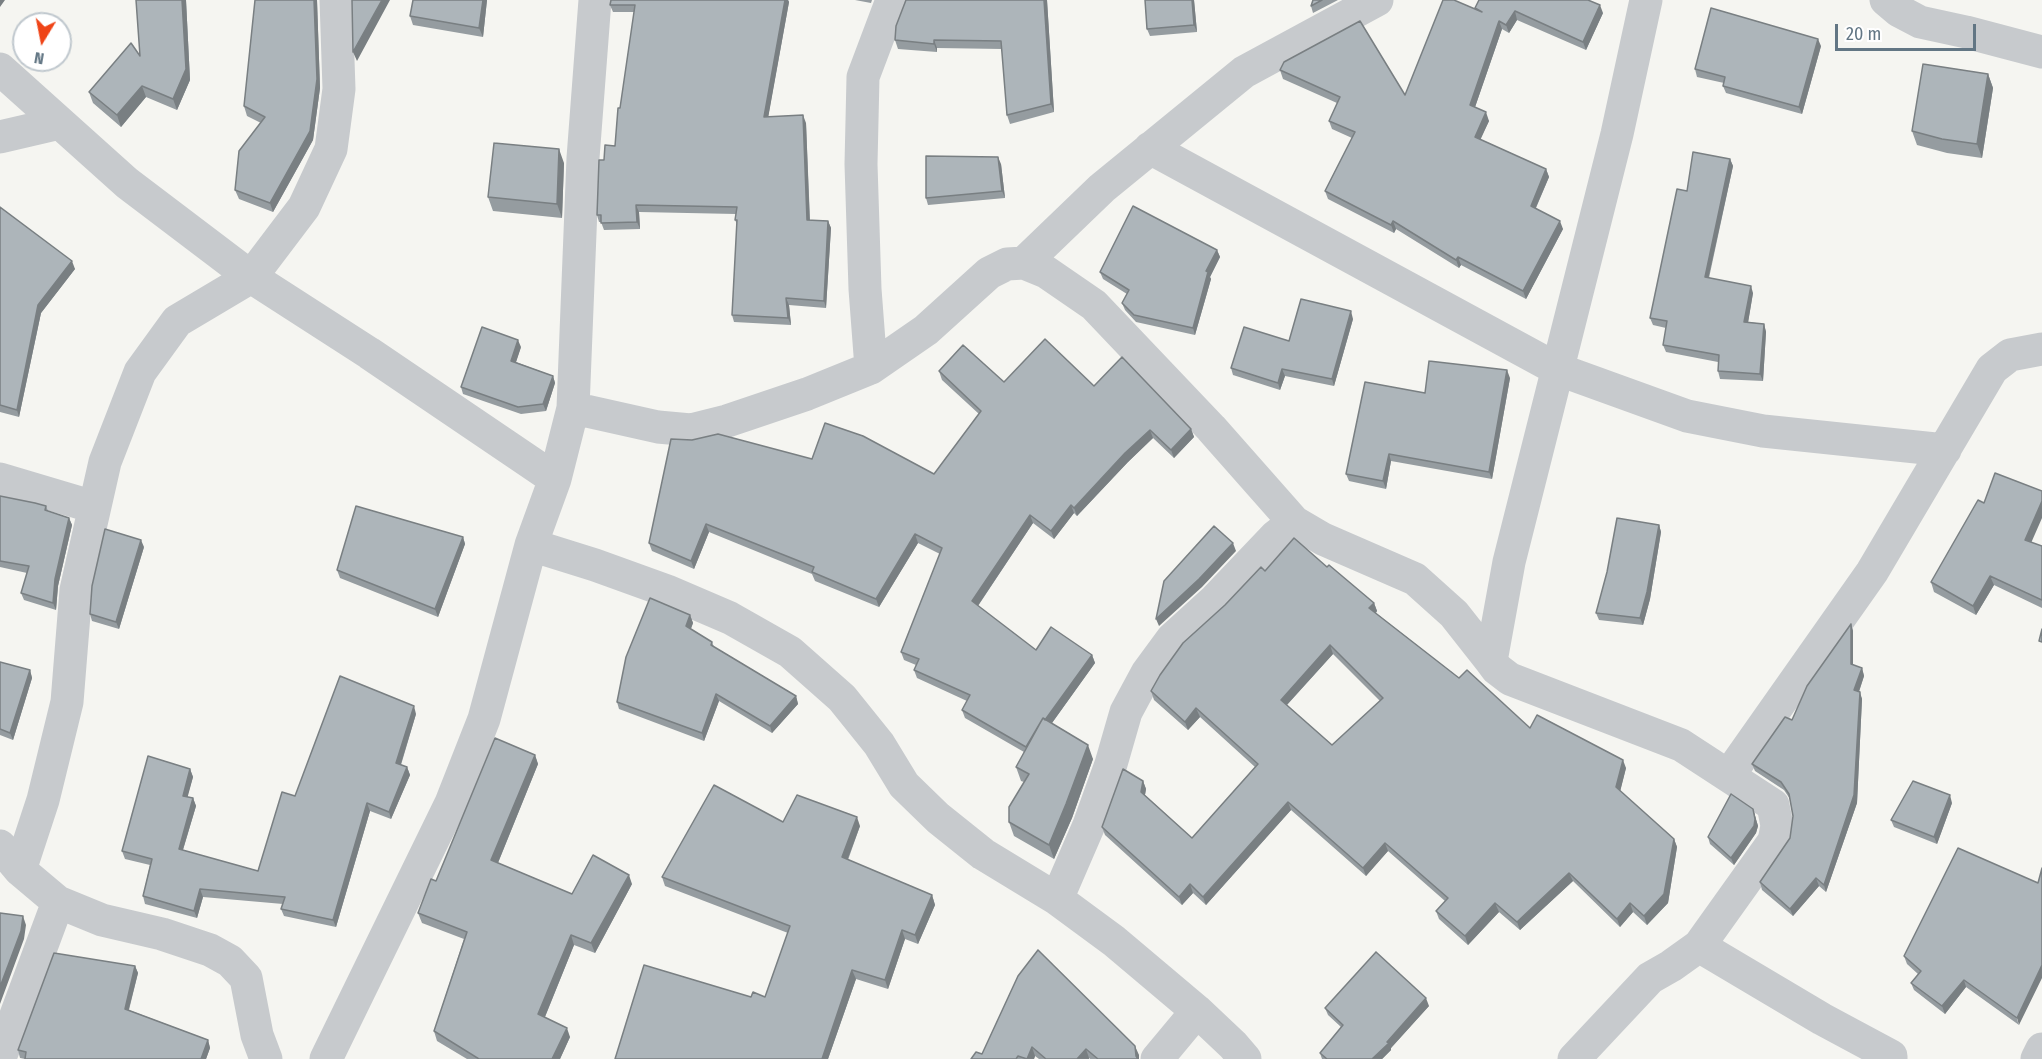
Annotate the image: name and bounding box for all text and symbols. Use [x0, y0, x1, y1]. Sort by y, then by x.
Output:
north arrow [12, 12, 72, 72]
scale bar [1838, 12, 1979, 50]
text: 20 m [1846, 23, 1881, 45]
text: N [33, 48, 46, 68]

